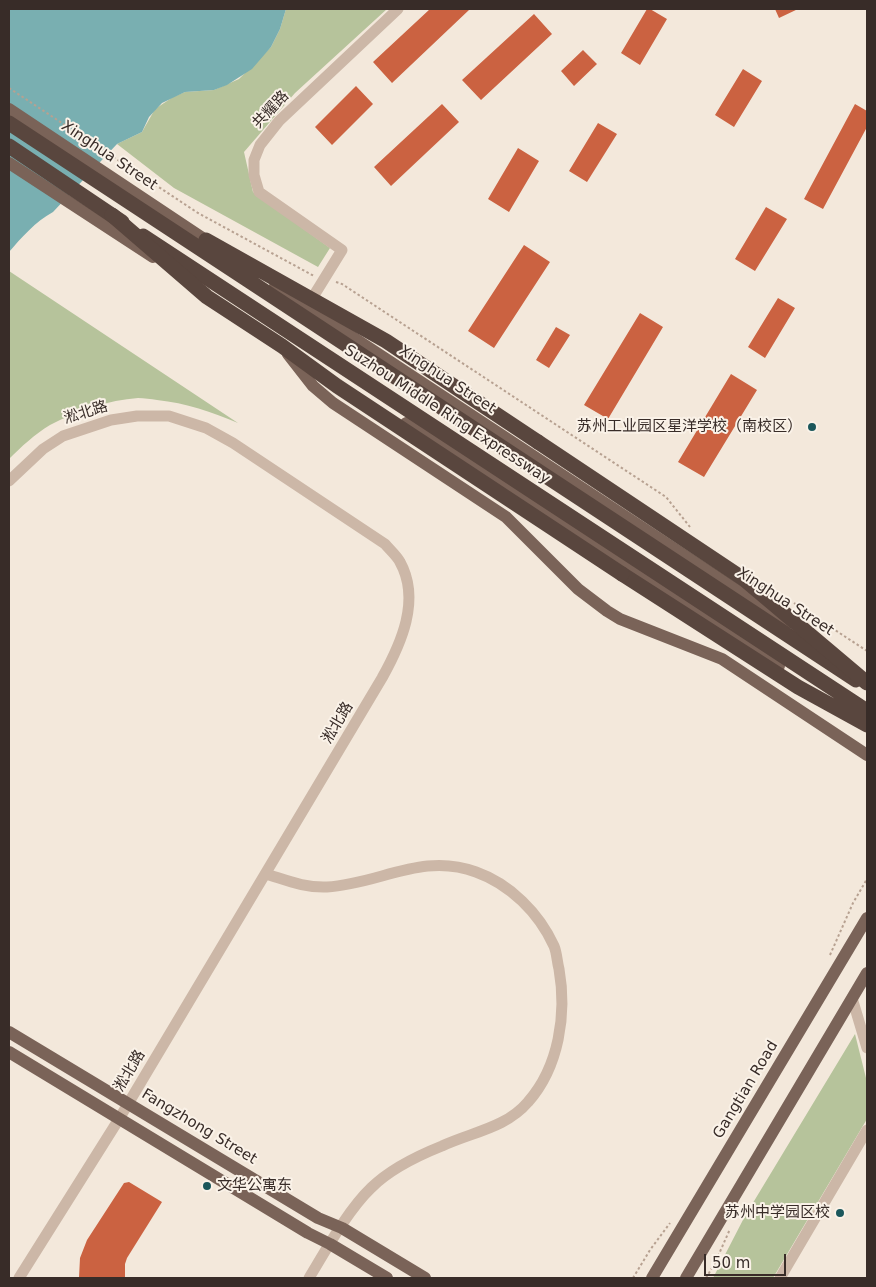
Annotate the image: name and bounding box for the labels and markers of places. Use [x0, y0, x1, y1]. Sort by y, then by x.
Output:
place label: 苏州工业园区星洋学校（南校区） [577, 418, 802, 436]
marker: 苏州工业园区星洋学校（南校区） [806, 421, 818, 433]
place label: 文华公寓东 [217, 1177, 292, 1195]
marker: 文华公寓东 [201, 1180, 213, 1192]
place label: 苏州中学园区校 [725, 1204, 830, 1222]
marker: 苏州中学园区校 [834, 1207, 846, 1219]

